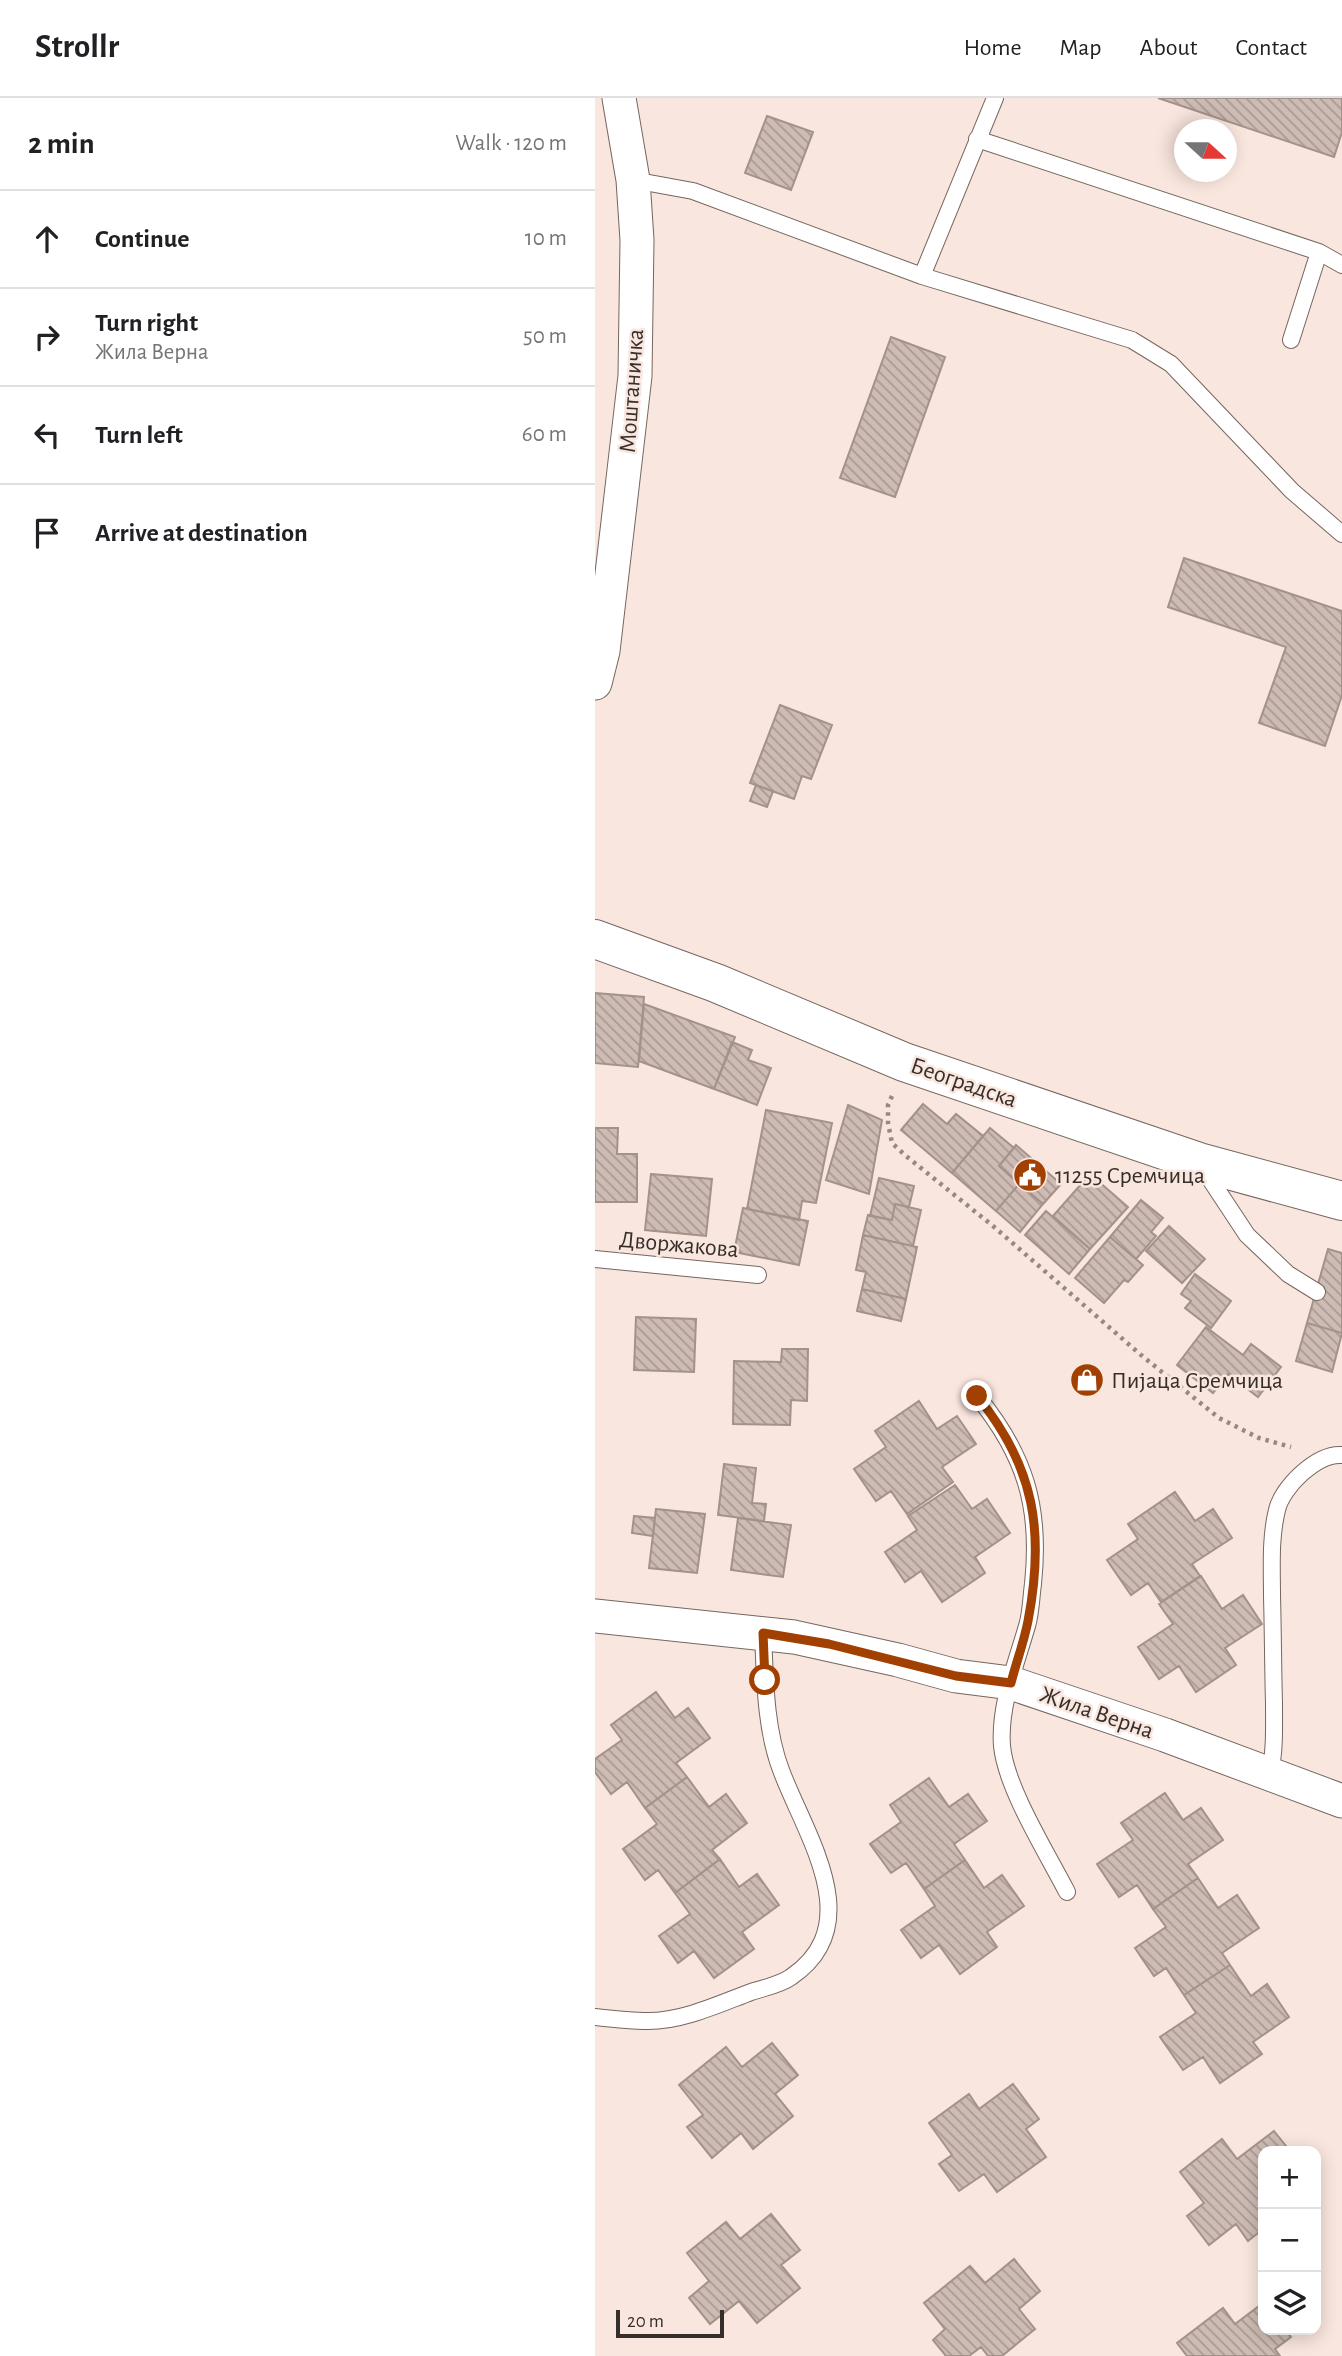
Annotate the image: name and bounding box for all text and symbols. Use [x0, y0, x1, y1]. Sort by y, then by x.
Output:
text: Strollr [35, 31, 119, 64]
text: Home [964, 36, 1022, 60]
text: Map [1060, 36, 1102, 60]
text: About [1140, 36, 1197, 60]
text: Contact [1235, 36, 1307, 60]
north arrow [1174, 119, 1237, 182]
text: 2 min [28, 129, 95, 159]
text: Walk · 120 m [455, 132, 567, 155]
icon: ahead [28, 220, 66, 258]
text: Continue [95, 226, 190, 252]
text: 10 m [525, 227, 567, 250]
text: Turn right [95, 310, 198, 336]
icon: right [28, 318, 66, 356]
text: 50 m [523, 325, 567, 348]
street label: Моштаничка [616, 328, 648, 454]
text: Жила Верна [95, 341, 209, 364]
icon: left [28, 416, 66, 454]
text: Turn left [95, 422, 183, 448]
text: 60 m [522, 423, 567, 446]
icon: arrive [28, 514, 66, 552]
text: Arrive at destination [95, 520, 308, 546]
street label: Београдска [907, 1054, 1020, 1112]
public building icon: 11255 Сремчица [1011, 1156, 1049, 1194]
place label: 11255 Сремчица [1055, 1164, 1205, 1188]
street label: Дворжакова [618, 1228, 740, 1262]
shop icon: Пијаца Сремчица [1068, 1361, 1106, 1399]
place label: Пијаца Сремчица [1111, 1369, 1283, 1393]
route end [961, 1380, 992, 1411]
route start [749, 1664, 780, 1695]
street label: Жила Верна [1037, 1682, 1157, 1744]
map controls [1258, 2146, 1321, 2335]
button: + [1258, 2146, 1321, 2209]
button: − [1258, 2209, 1321, 2272]
button: layers [1258, 2272, 1321, 2335]
scale bar [616, 2307, 725, 2339]
text: 20 m [627, 2312, 664, 2331]

